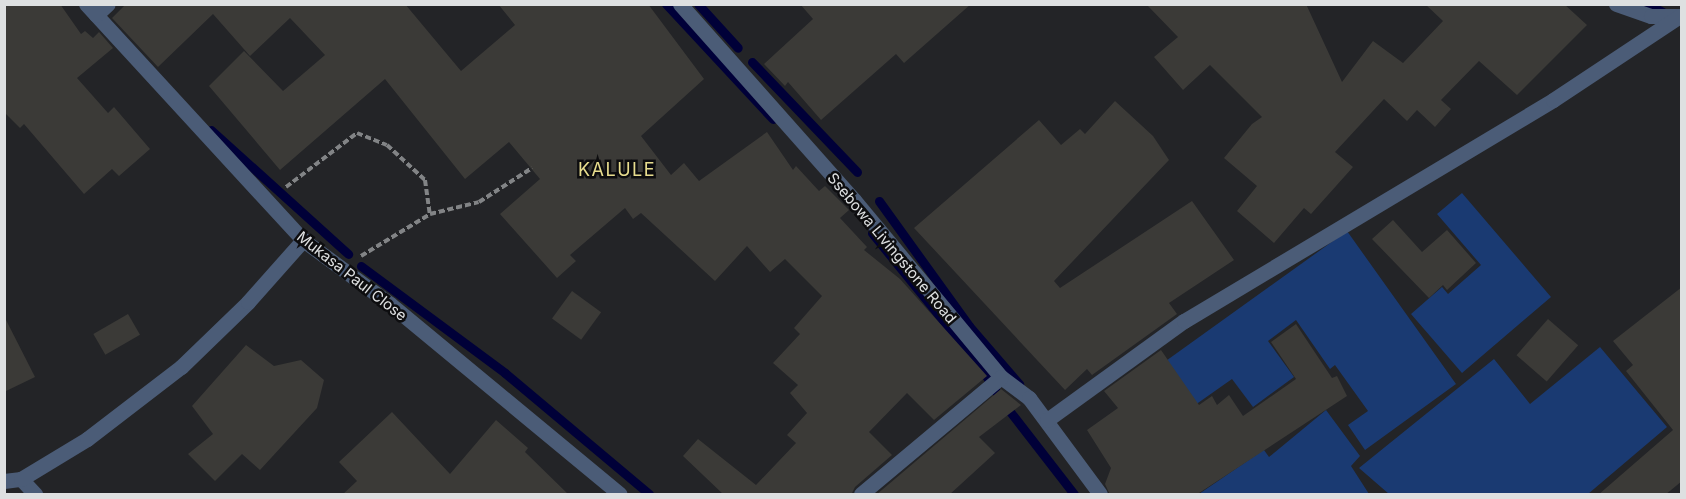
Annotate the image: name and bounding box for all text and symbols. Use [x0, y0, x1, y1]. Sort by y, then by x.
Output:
district label: KALULE [578, 159, 656, 181]
street label: Ssebowa Livingstone Road [824, 169, 960, 327]
street label: Mukasa Paul Close [293, 227, 411, 325]

